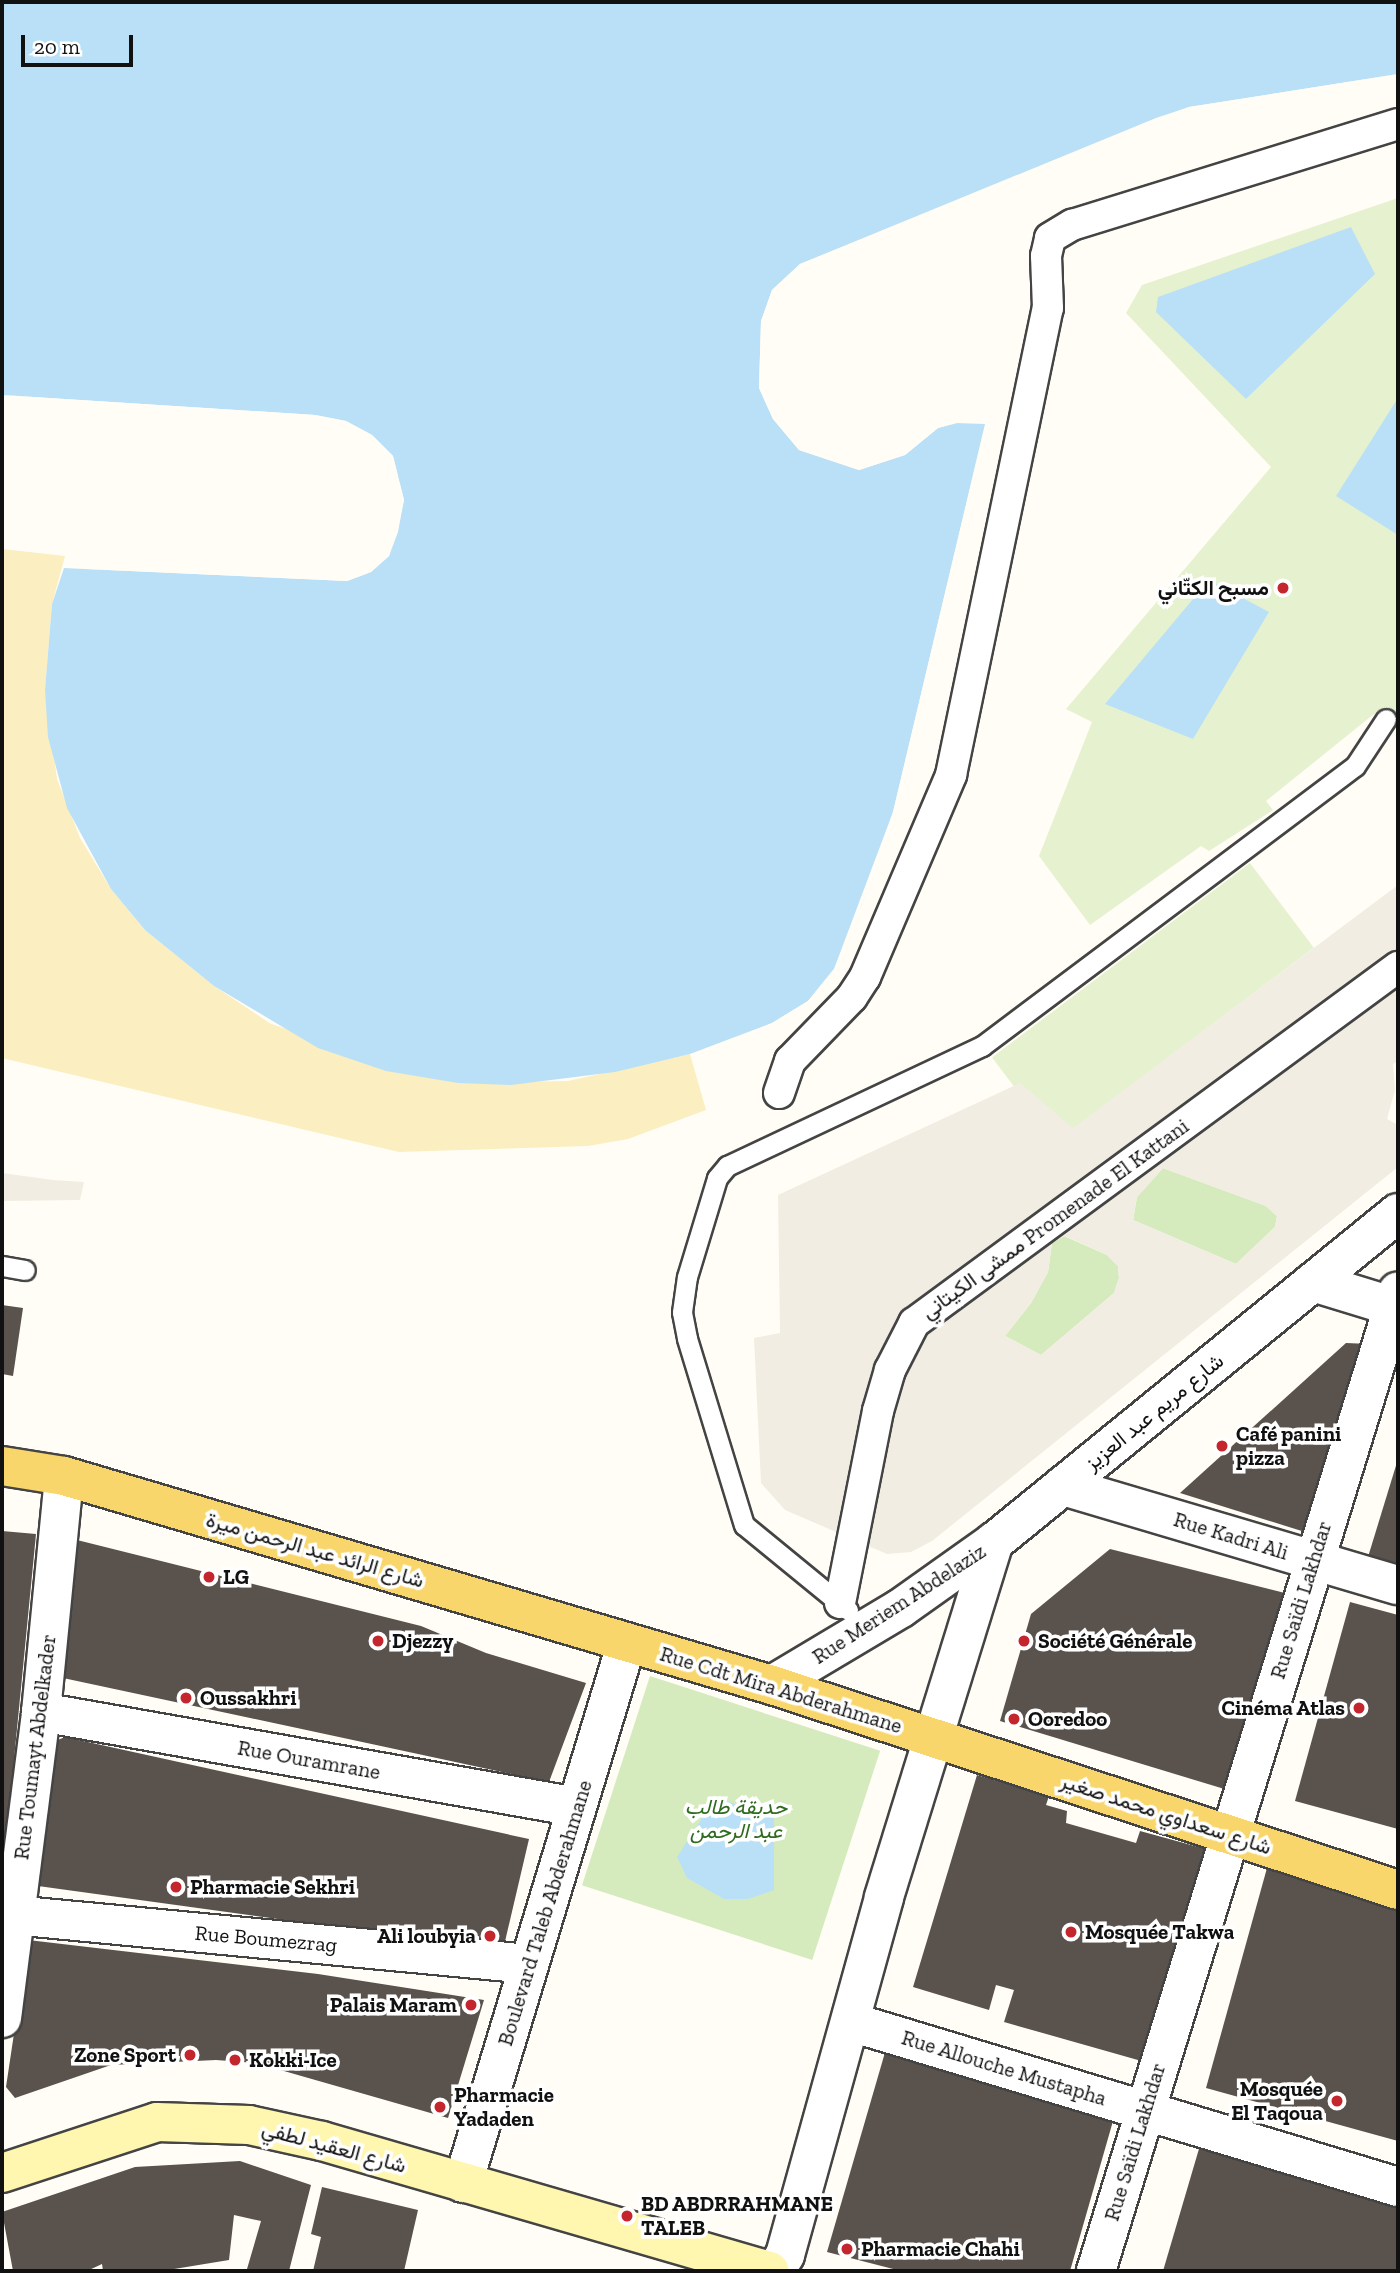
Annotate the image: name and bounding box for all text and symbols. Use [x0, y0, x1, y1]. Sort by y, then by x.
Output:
scale bar [24, 21, 136, 65]
text: 20 m [34, 34, 80, 59]
place label: مسبح الكتّاني [1158, 575, 1269, 601]
marker: مسبح الكتّاني [1275, 580, 1291, 596]
street label: ممشى الكيتاني Promenade El Kattani [916, 1113, 1194, 1325]
street label: شارع مريم عبد العزيز [1079, 1348, 1229, 1476]
place label: Café panini pizza [1236, 1421, 1341, 1471]
marker: Café panini pizza [1214, 1438, 1230, 1454]
street label: شارع الرائد عبد الرحمن ميرة [203, 1507, 427, 1593]
street label: Rue Kadri Ali [1170, 1507, 1292, 1565]
street label: Rue Saïdi Lakhdar [1265, 1518, 1337, 1682]
street label: Rue Meriem Abdelaziz [807, 1538, 991, 1670]
place label: LG [223, 1564, 249, 1590]
marker: LG [201, 1569, 217, 1585]
place label: Djezzy [392, 1628, 453, 1654]
place label: Société Générale [1038, 1628, 1192, 1654]
street label: Rue Toumayt Abdelkader [9, 1632, 61, 1862]
marker: Djezzy [370, 1633, 386, 1649]
marker: Société Générale [1016, 1633, 1032, 1649]
street label: Rue Cdt Mira Abderahmane [657, 1641, 905, 1739]
place label: Oussakhri [200, 1685, 296, 1711]
marker: Oussakhri [178, 1690, 194, 1706]
place label: Cinéma Atlas [1221, 1695, 1345, 1721]
marker: Cinéma Atlas [1351, 1700, 1367, 1716]
place label: Ooredoo [1028, 1706, 1107, 1732]
marker: Ooredoo [1006, 1711, 1022, 1727]
street label: Rue Ouramrane [236, 1735, 382, 1785]
street label: شارع سعداوي محمد صغير [1057, 1768, 1275, 1860]
street label: Boulevard Taleb Abderahmane [492, 1777, 598, 2049]
park label: حديقة طالب عبد الرحمن [685, 1794, 787, 1844]
place label: Pharmacie Sekhri [190, 1874, 355, 1900]
marker: Pharmacie Sekhri [168, 1879, 184, 1895]
place label: Mosquée Takwa [1085, 1919, 1234, 1945]
street label: Rue Boumezrag [194, 1920, 338, 1958]
place label: Ali loubyia [377, 1923, 476, 1949]
marker: Mosquée Takwa [1063, 1924, 1079, 1940]
marker: Ali loubyia [482, 1928, 498, 1944]
place label: Palais Maram [330, 1992, 457, 2018]
marker: Palais Maram [463, 1997, 479, 2013]
street label: Rue Allouche Mustapha [898, 2025, 1110, 2111]
place label: Zone Sport [74, 2042, 176, 2068]
marker: Zone Sport [182, 2047, 198, 2063]
place label: Kokki-Ice [249, 2047, 337, 2073]
marker: Kokki-Ice [227, 2052, 243, 2068]
street label: Rue Saïdi Lakhdar [1099, 2060, 1171, 2224]
place label: Mosquée El Taqoua [1231, 2076, 1323, 2126]
place label: Pharmacie Yadaden [454, 2082, 554, 2132]
marker: Mosquée El Taqoua [1329, 2093, 1345, 2109]
marker: Pharmacie Yadaden [432, 2099, 448, 2115]
street label: شارع العقيد لطفي [259, 2116, 409, 2178]
place label: BD ABDRRAHMANE TALEB [641, 2191, 834, 2241]
marker: BD ABDRRAHMANE TALEB [619, 2208, 635, 2224]
place label: Pharmacie Chahi [861, 2236, 1020, 2262]
marker: Pharmacie Chahi [839, 2241, 855, 2257]

